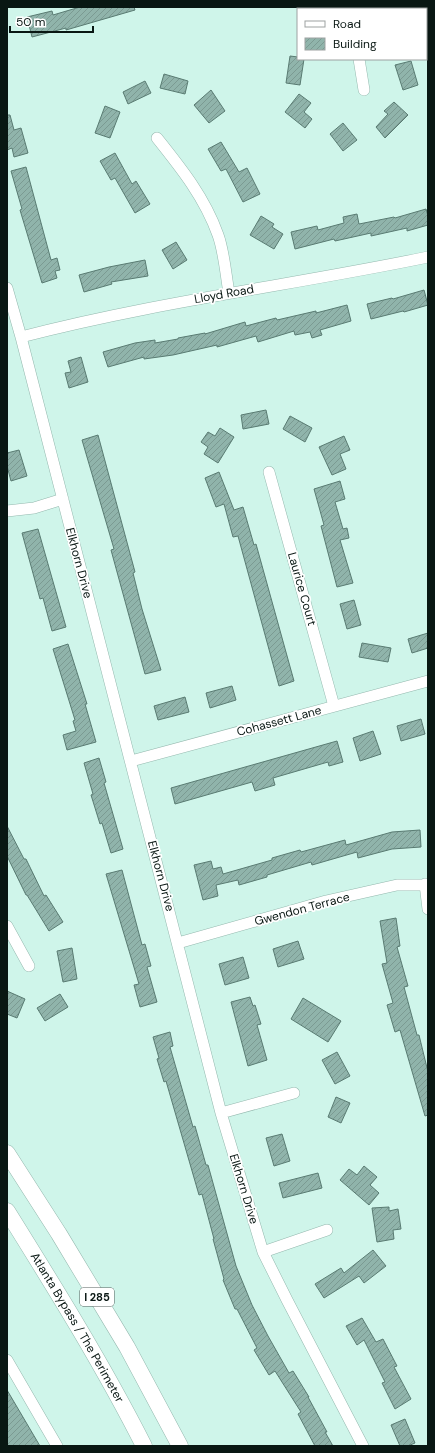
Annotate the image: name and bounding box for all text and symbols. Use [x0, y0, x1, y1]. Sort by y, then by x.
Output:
scale bar [10, 8, 93, 34]
legend [297, 8, 427, 60]
text: 50 m [16, 14, 45, 30]
text: Road [333, 16, 361, 32]
text: Building [333, 36, 377, 52]
street label: Lloyd Road [193, 281, 255, 307]
street label: Elkhorn Drive [62, 526, 96, 600]
street label: Laurice Court [284, 550, 320, 628]
street label: Cohassett Lane [235, 702, 323, 740]
street label: Elkhorn Drive [144, 839, 178, 913]
street label: Gwendon Terrace [253, 889, 352, 929]
street label: Elkhorn Drive [226, 1152, 262, 1226]
street label: Atlanta Bypass / The Perimeter [27, 1249, 128, 1406]
road number: I 285 [80, 1288, 114, 1306]

